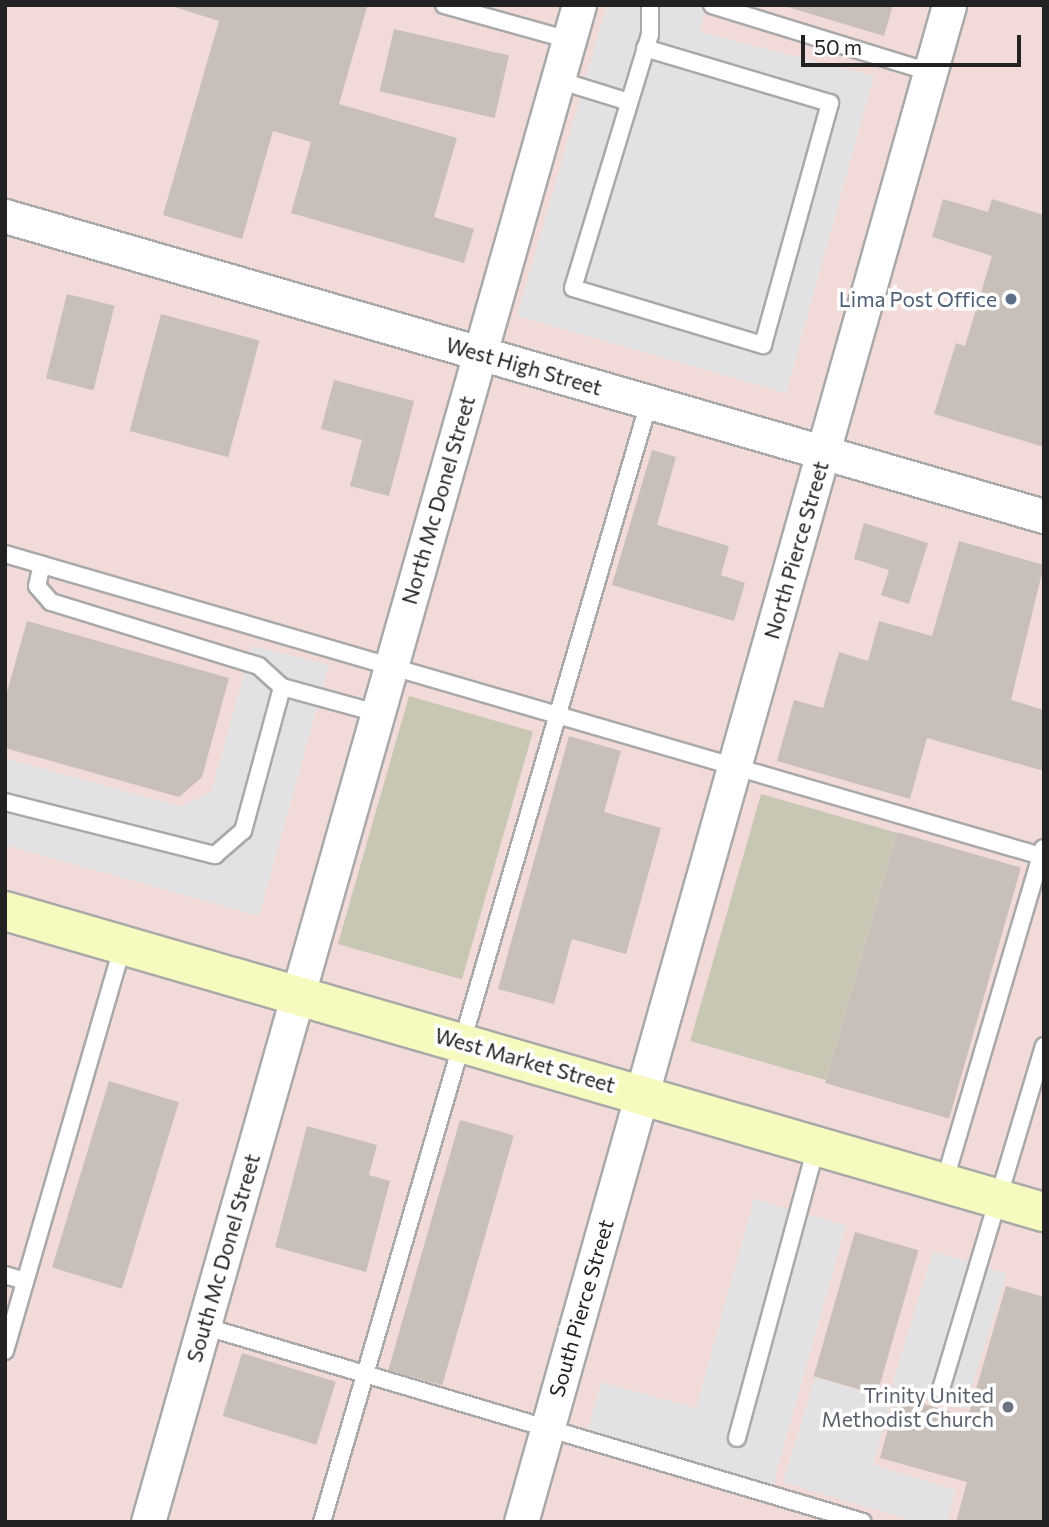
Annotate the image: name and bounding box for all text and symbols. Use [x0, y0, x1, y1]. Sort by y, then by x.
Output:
scale bar [804, 21, 1024, 65]
text: 50 m [814, 34, 862, 59]
place label: Lima Post Office [839, 286, 997, 312]
marker: Lima Post Office [1003, 291, 1019, 307]
street label: West High Street [443, 332, 605, 400]
street label: North Mc Donel Street [396, 393, 480, 607]
street label: North Pierce Street [759, 458, 833, 642]
street label: West Market Street [432, 1022, 618, 1098]
street label: South Mc Donel Street [181, 1151, 265, 1365]
street label: South Pierce Street [544, 1216, 618, 1400]
place label: Trinity United Methodist Church [822, 1382, 994, 1432]
marker: Trinity United Methodist Church [1000, 1399, 1016, 1415]

